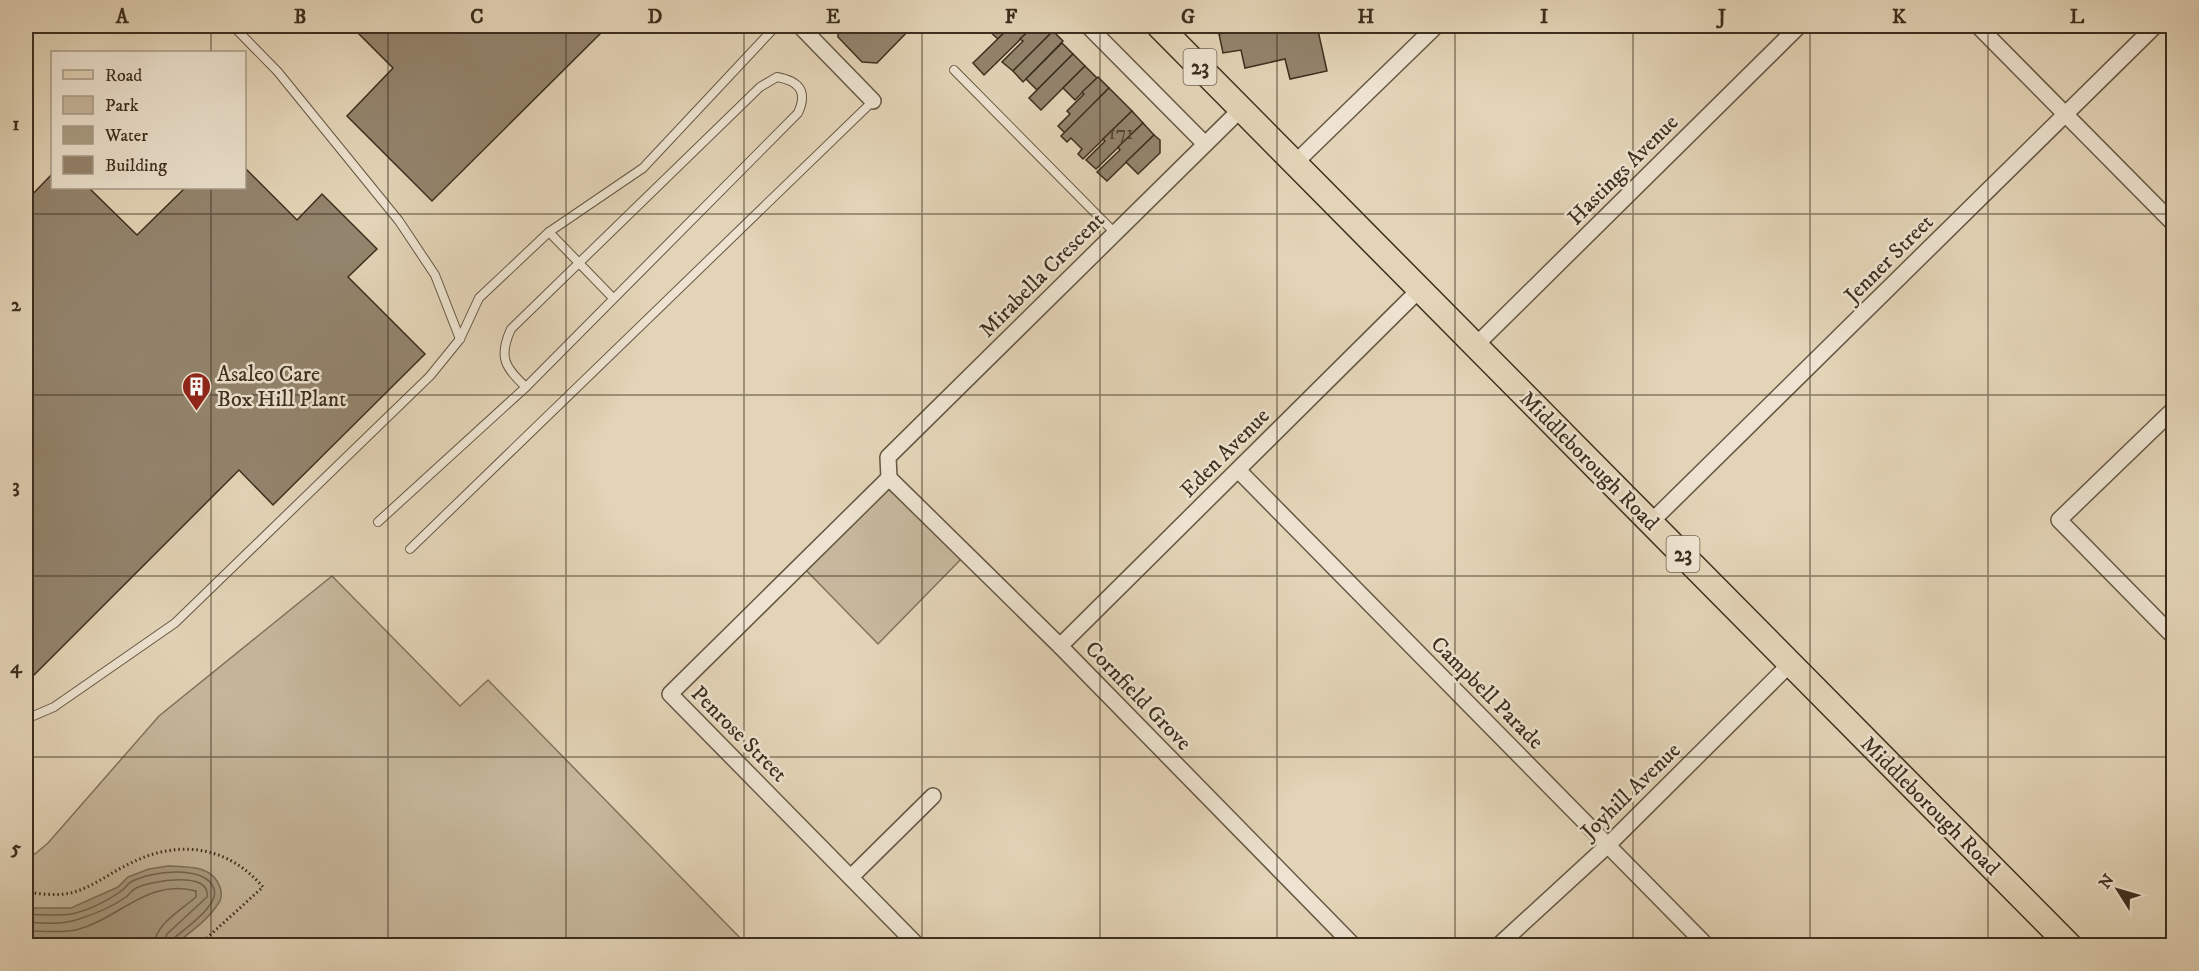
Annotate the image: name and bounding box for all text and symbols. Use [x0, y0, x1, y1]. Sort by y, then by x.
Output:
text: A [115, 5, 130, 30]
text: B [294, 5, 306, 30]
text: C [470, 5, 484, 30]
text: D [648, 5, 663, 30]
text: E [826, 5, 840, 30]
text: F [1005, 5, 1018, 30]
text: G [1181, 5, 1195, 30]
text: H [1358, 5, 1375, 30]
text: I [1540, 5, 1548, 30]
text: J [1716, 5, 1726, 30]
text: K [1892, 5, 1907, 30]
text: L [2070, 5, 2085, 30]
road number: 23 [1184, 49, 1216, 85]
legend [51, 51, 246, 189]
text: Road [105, 65, 142, 87]
text: Park [105, 95, 139, 117]
street label: Hastings Avenue [1562, 109, 1684, 231]
text: 1 [12, 112, 20, 137]
house number: 171 [1108, 121, 1134, 146]
text: Water [104, 125, 148, 147]
text: Building [105, 155, 167, 177]
street label: Mirabella Crescent [974, 207, 1110, 343]
street label: Jenner Street [1838, 209, 1939, 310]
text: 2 [11, 293, 22, 318]
place label: Asaleo Care Box Hill Plant [217, 361, 346, 413]
building icon: Asaleo Care Box Hill Plant [180, 370, 212, 412]
street label: Middleborough Road [1514, 386, 1664, 536]
street label: Eden Avenue [1175, 403, 1275, 503]
text: 3 [12, 474, 20, 499]
road number: 23 [1666, 536, 1700, 572]
street label: Campbell Parade [1425, 631, 1549, 755]
street label: Cornfield Grove [1079, 636, 1197, 756]
text: 4 [10, 655, 23, 680]
street label: Penrose Street [685, 680, 793, 788]
street label: Middleborough Road [1855, 731, 2005, 881]
street label: Joyhill Avenue [1574, 737, 1686, 847]
text: 5 [10, 836, 21, 861]
north arrow [2088, 860, 2148, 920]
text: N [2095, 870, 2119, 893]

